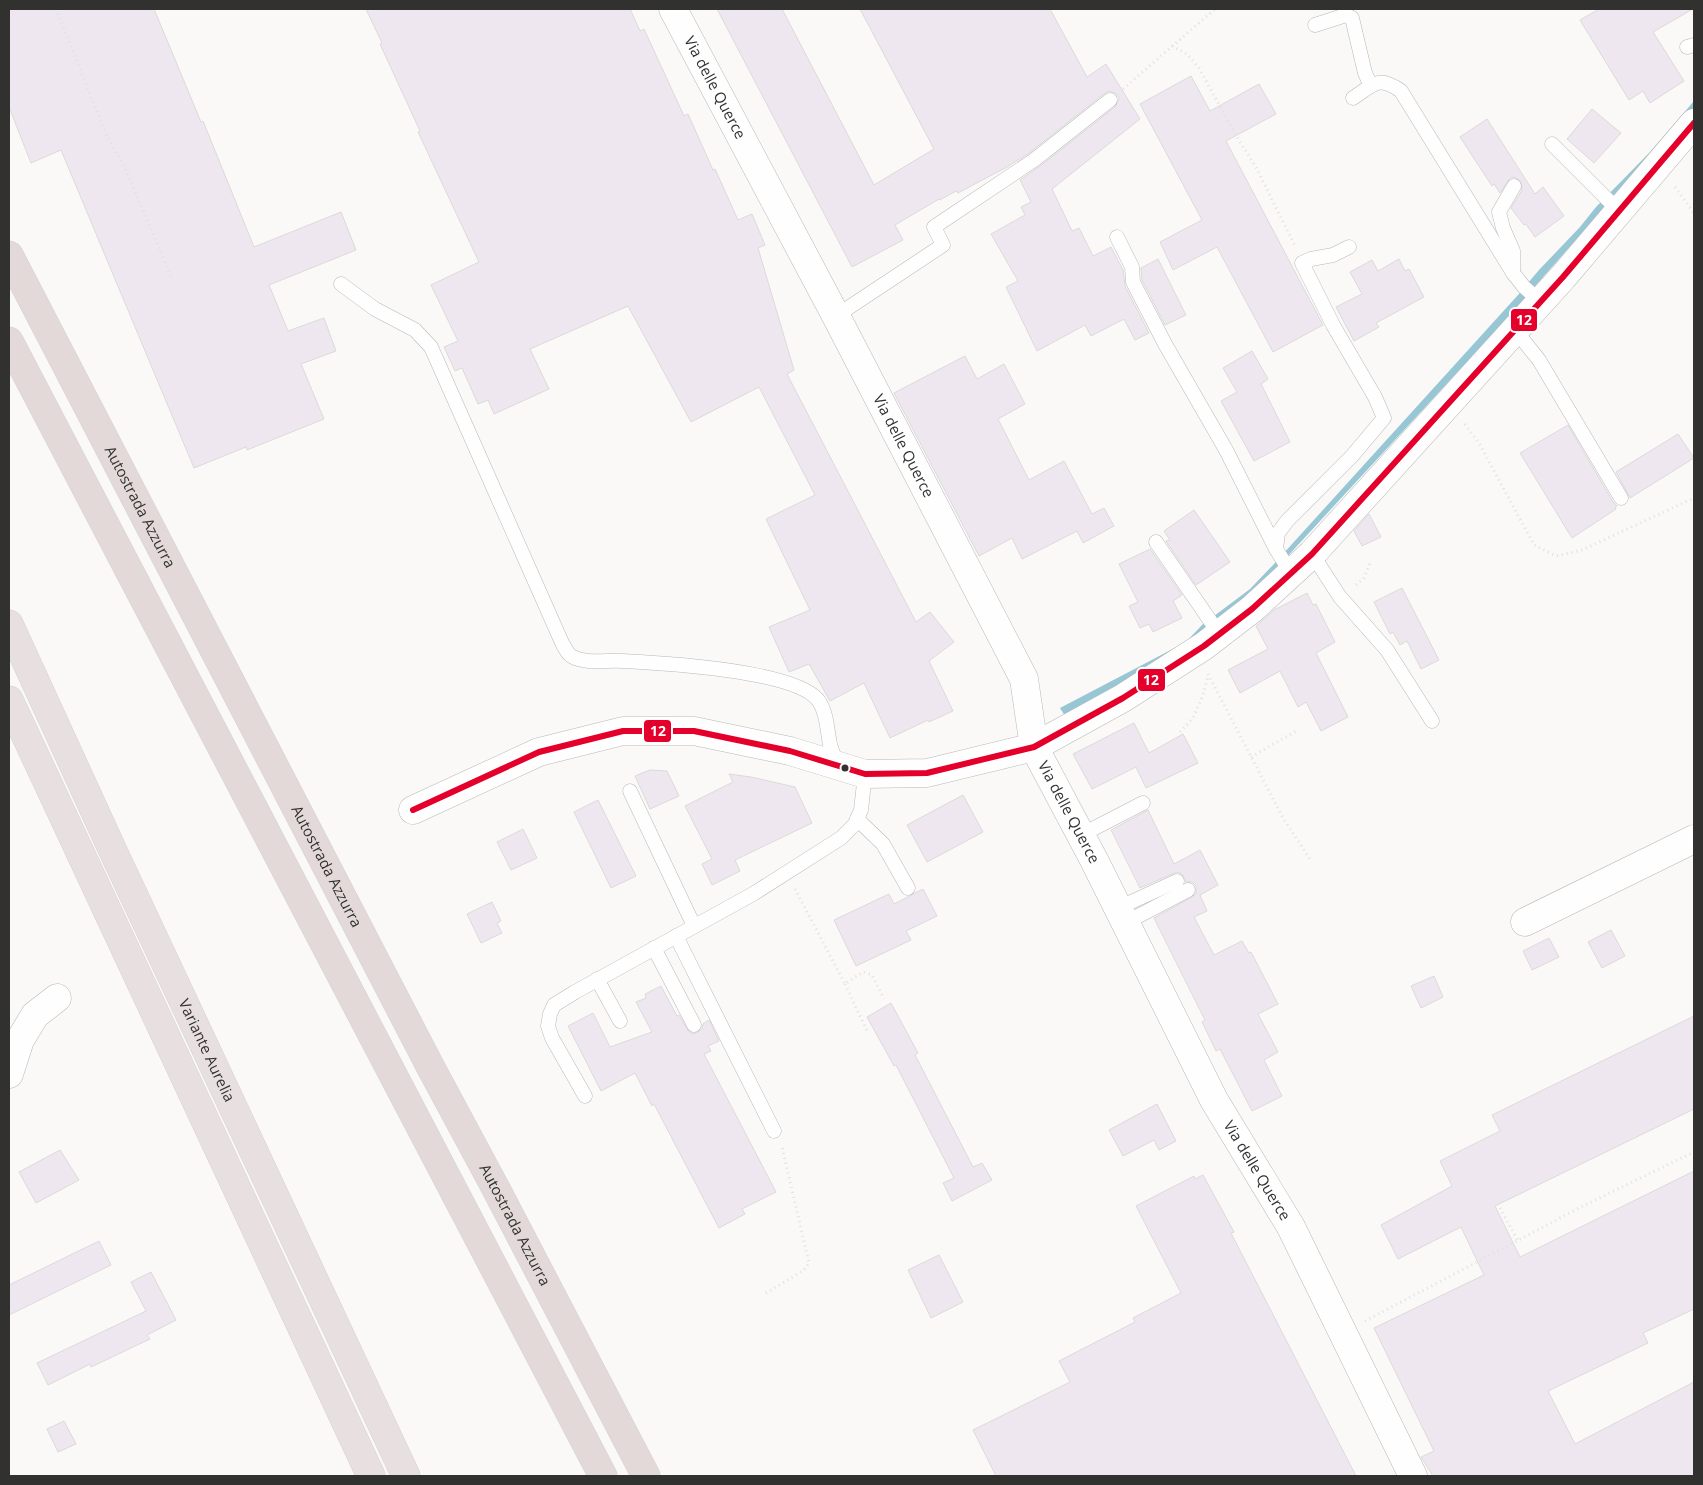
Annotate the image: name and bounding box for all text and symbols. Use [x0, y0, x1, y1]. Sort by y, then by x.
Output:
street label: Via delle Querce [680, 32, 751, 142]
line badge: 12 [1510, 308, 1538, 332]
text: 12 [1516, 310, 1532, 329]
street label: Via delle Querce [869, 390, 939, 501]
street label: Autostrada Azzurra [101, 442, 181, 571]
line badge: 12 [1137, 668, 1166, 692]
text: 12 [1143, 670, 1159, 689]
line badge: 12 [643, 719, 672, 743]
text: 12 [650, 721, 666, 740]
street label: Via delle Querce [1034, 757, 1105, 867]
unlabelled marker [840, 763, 850, 773]
street label: Autostrada Azzurra [287, 802, 367, 931]
street label: Variante Aurelia [175, 995, 240, 1105]
street label: Via delle Querce [1220, 1116, 1296, 1224]
street label: Autostrada Azzurra [475, 1160, 556, 1289]

